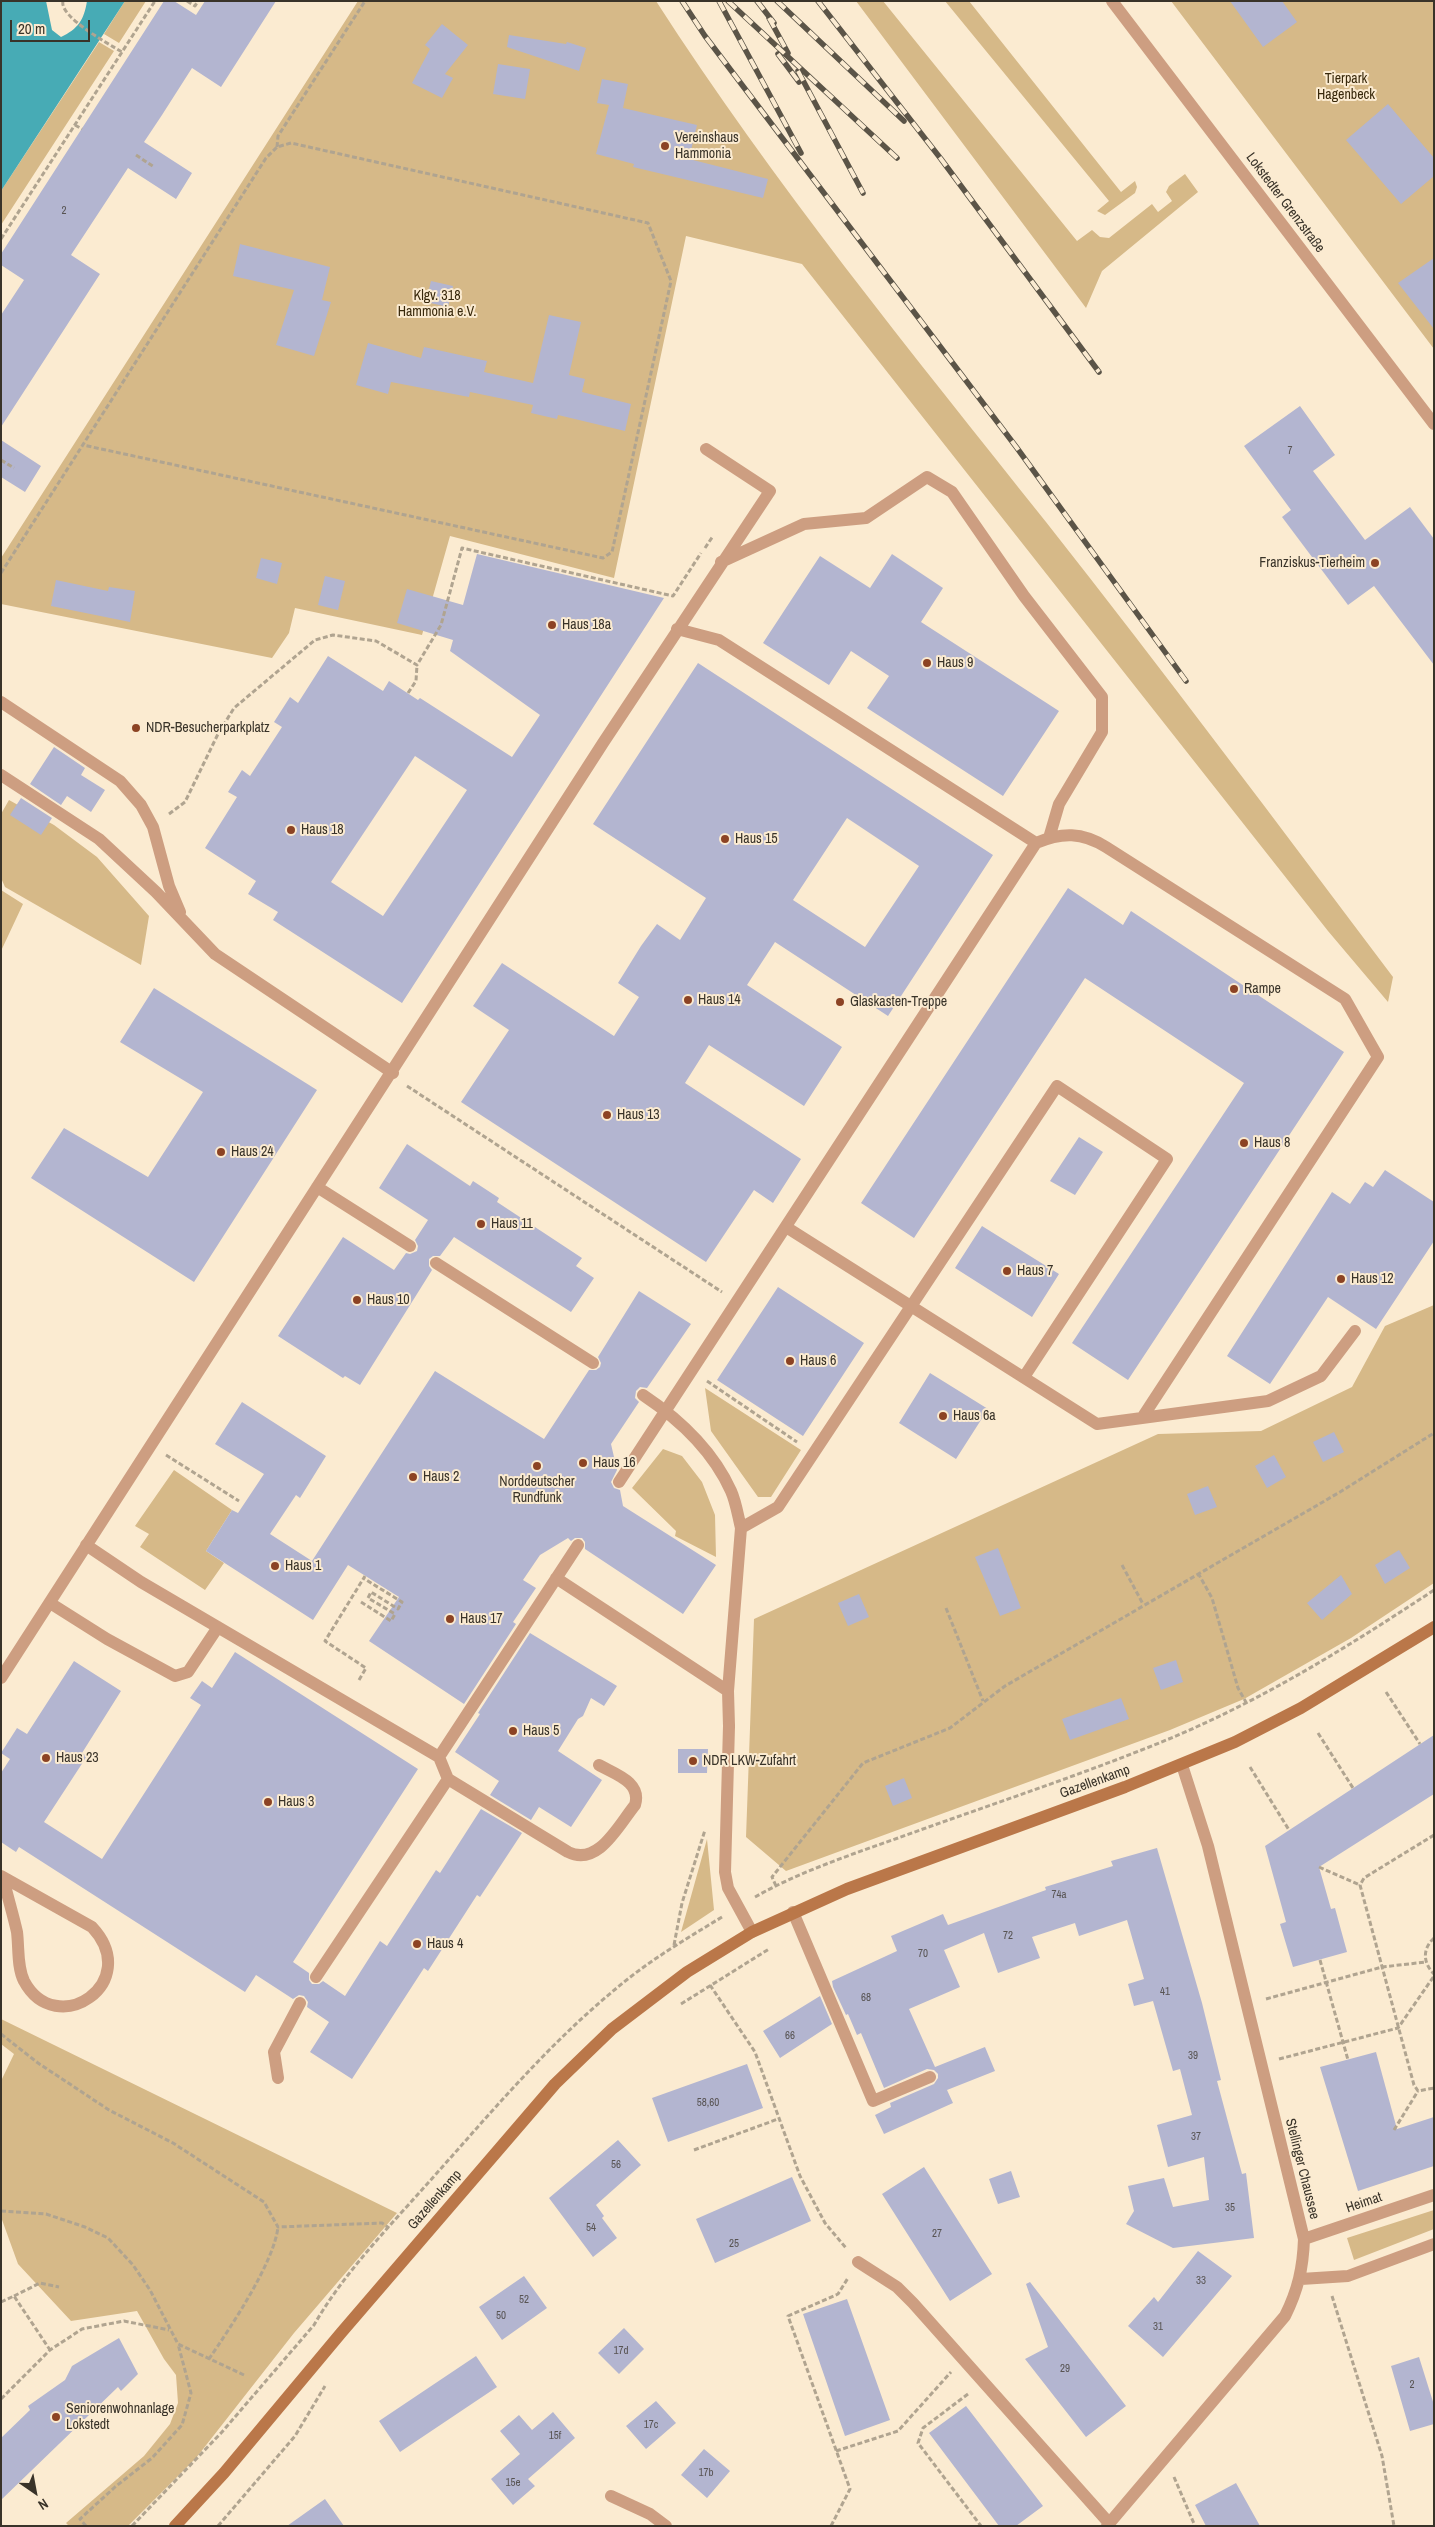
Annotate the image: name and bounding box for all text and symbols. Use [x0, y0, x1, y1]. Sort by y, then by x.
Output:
scale bar [12, 10, 92, 42]
text: 20 m [18, 18, 45, 39]
park label: Tierpark Hagenbeck [1317, 71, 1375, 104]
place label: Vereinshaus Hammonia [675, 130, 739, 162]
marker: Vereinshaus Hammonia [659, 140, 671, 152]
street label: Lokstedter Grenzstraße [1242, 150, 1328, 256]
house number: 2 [61, 204, 67, 218]
park label: Klgv. 318 Hammonia e.V. [398, 288, 476, 321]
house number: 7 [1287, 444, 1293, 458]
place label: Franziskus-Tierheim [1259, 555, 1365, 571]
marker: Franziskus-Tierheim [1369, 557, 1381, 569]
place label: Haus 18a [562, 617, 611, 633]
marker: Haus 18a [546, 619, 558, 631]
place label: Haus 9 [937, 655, 973, 671]
marker: Haus 9 [921, 657, 933, 669]
place label: NDR-Besucherparkplatz [146, 720, 270, 736]
marker: NDR-Besucherparkplatz [130, 722, 142, 734]
place label: Haus 18 [301, 822, 344, 838]
marker: Haus 18 [285, 824, 297, 836]
place label: Haus 15 [735, 831, 778, 847]
marker: Haus 15 [719, 833, 731, 845]
place label: Rampe [1244, 981, 1281, 997]
marker: Rampe [1228, 983, 1240, 995]
place label: Haus 14 [698, 992, 741, 1008]
marker: Haus 14 [682, 994, 694, 1006]
place label: Glaskasten-Treppe [850, 994, 947, 1010]
marker: Glaskasten-Treppe [834, 996, 846, 1008]
place label: Haus 13 [617, 1107, 660, 1123]
marker: Haus 13 [601, 1109, 613, 1121]
place label: Haus 8 [1254, 1135, 1290, 1151]
marker: Haus 8 [1238, 1137, 1250, 1149]
place label: Haus 24 [231, 1144, 274, 1160]
marker: Haus 24 [215, 1146, 227, 1158]
place label: Haus 11 [491, 1216, 533, 1232]
marker: Haus 11 [475, 1218, 487, 1230]
place label: Haus 7 [1017, 1263, 1053, 1279]
marker: Haus 7 [1001, 1265, 1013, 1277]
place label: Haus 12 [1351, 1271, 1394, 1287]
marker: Haus 12 [1335, 1273, 1347, 1285]
place label: Haus 10 [367, 1292, 410, 1308]
marker: Haus 10 [351, 1294, 363, 1306]
place label: Haus 6 [800, 1353, 836, 1369]
marker: Haus 6 [784, 1355, 796, 1367]
place label: Haus 6a [953, 1408, 996, 1424]
marker: Haus 6a [937, 1410, 949, 1422]
place label: Haus 16 [593, 1455, 636, 1471]
marker: Haus 16 [577, 1457, 589, 1469]
marker: Norddeutscher Rundfunk [531, 1460, 543, 1472]
place label: Haus 2 [423, 1469, 459, 1485]
marker: Haus 2 [407, 1471, 419, 1483]
place label: Norddeutscher Rundfunk [499, 1474, 575, 1506]
place label: Haus 1 [285, 1558, 321, 1574]
marker: Haus 1 [269, 1560, 281, 1572]
place label: Haus 17 [460, 1611, 503, 1627]
marker: Haus 17 [444, 1613, 456, 1625]
place label: Haus 5 [523, 1723, 559, 1739]
marker: Haus 5 [507, 1725, 519, 1737]
place label: Haus 23 [56, 1750, 99, 1766]
marker: Haus 23 [40, 1752, 52, 1764]
place label: NDR LKW-Zufahrt [703, 1753, 796, 1769]
marker: NDR LKW-Zufahrt [687, 1755, 699, 1767]
street label: Gazellenkamp [1058, 1762, 1132, 1802]
place label: Haus 3 [278, 1794, 314, 1810]
marker: Haus 3 [262, 1796, 274, 1808]
house number: 74a [1051, 1888, 1067, 1902]
house number: 72 [1003, 1929, 1013, 1943]
place label: Haus 4 [427, 1936, 463, 1952]
marker: Haus 4 [411, 1938, 423, 1950]
house number: 70 [918, 1947, 928, 1961]
house number: 41 [1160, 1985, 1170, 1999]
house number: 68 [861, 1991, 871, 2005]
house number: 66 [785, 2029, 795, 2043]
house number: 39 [1188, 2049, 1198, 2063]
house number: 58,60 [697, 2096, 719, 2110]
street label: Stellinger Chaussee [1281, 2117, 1323, 2221]
house number: 37 [1191, 2130, 1201, 2144]
house number: 56 [611, 2158, 621, 2172]
street label: Gazellenkamp [405, 2167, 465, 2233]
street label: Heimat [1344, 2189, 1384, 2217]
house number: 35 [1225, 2201, 1235, 2215]
house number: 54 [586, 2221, 596, 2235]
house number: 27 [932, 2227, 942, 2241]
house number: 25 [729, 2237, 739, 2251]
house number: 33 [1196, 2274, 1206, 2288]
house number: 52 [519, 2293, 529, 2307]
house number: 50 [496, 2309, 506, 2323]
house number: 31 [1153, 2320, 1163, 2334]
house number: 17d [613, 2344, 629, 2358]
house number: 29 [1060, 2362, 1070, 2376]
house number: 2 [1409, 2378, 1415, 2392]
place label: Seniorenwohnanlage Lokstedt [66, 2401, 174, 2434]
marker: Seniorenwohnanlage Lokstedt [50, 2411, 62, 2423]
house number: 17c [644, 2418, 658, 2432]
house number: 15f [549, 2429, 561, 2443]
house number: 17b [698, 2466, 714, 2480]
north arrow [10, 2467, 60, 2517]
house number: 15e [505, 2476, 521, 2490]
text: N [35, 2495, 52, 2514]

